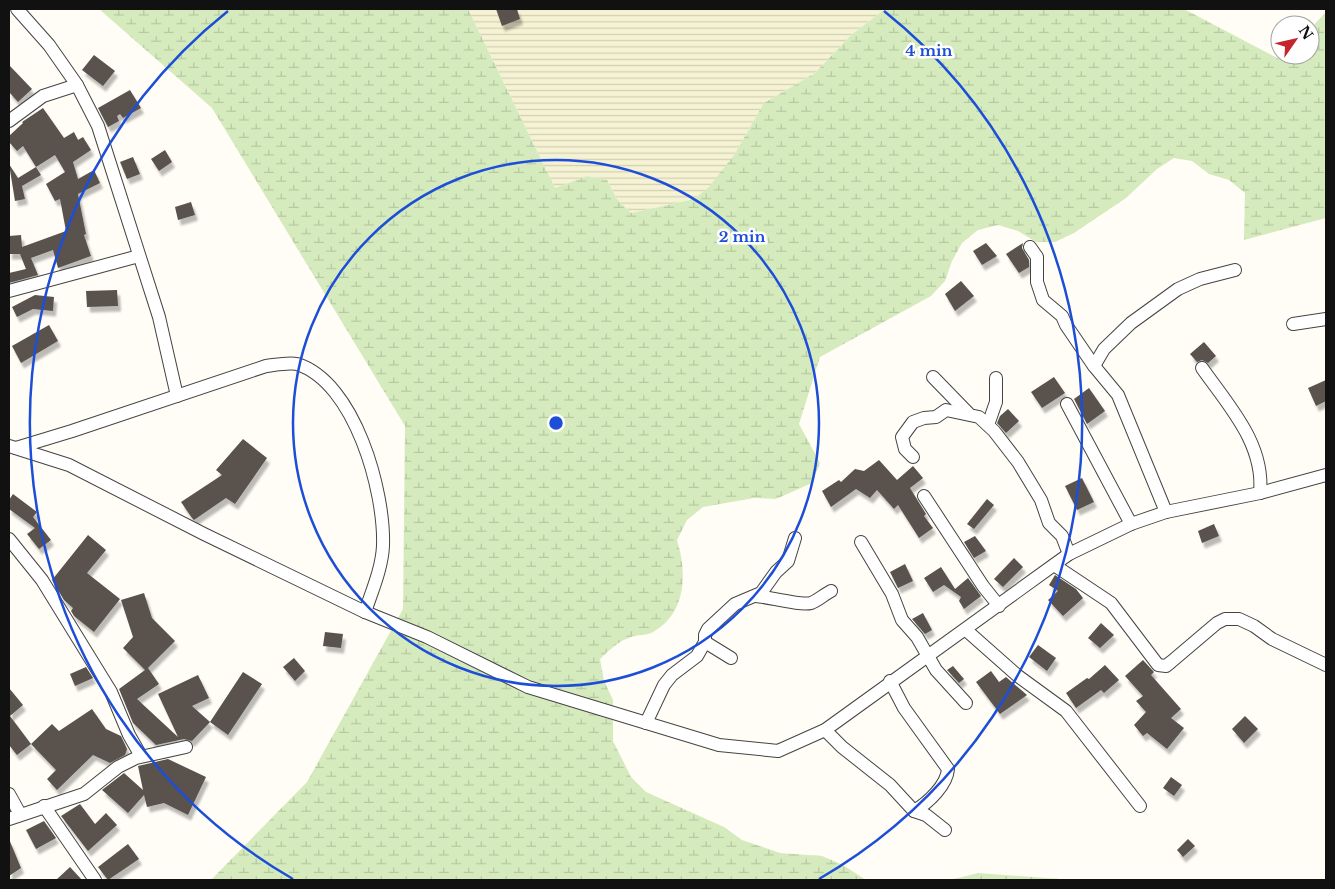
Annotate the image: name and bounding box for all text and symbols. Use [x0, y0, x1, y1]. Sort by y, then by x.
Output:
north arrow [1270, 15, 1320, 65]
text: N [1295, 22, 1317, 43]
text: 4 min [906, 41, 953, 60]
text: 2 min [719, 227, 765, 246]
centre of rings [547, 414, 565, 432]

